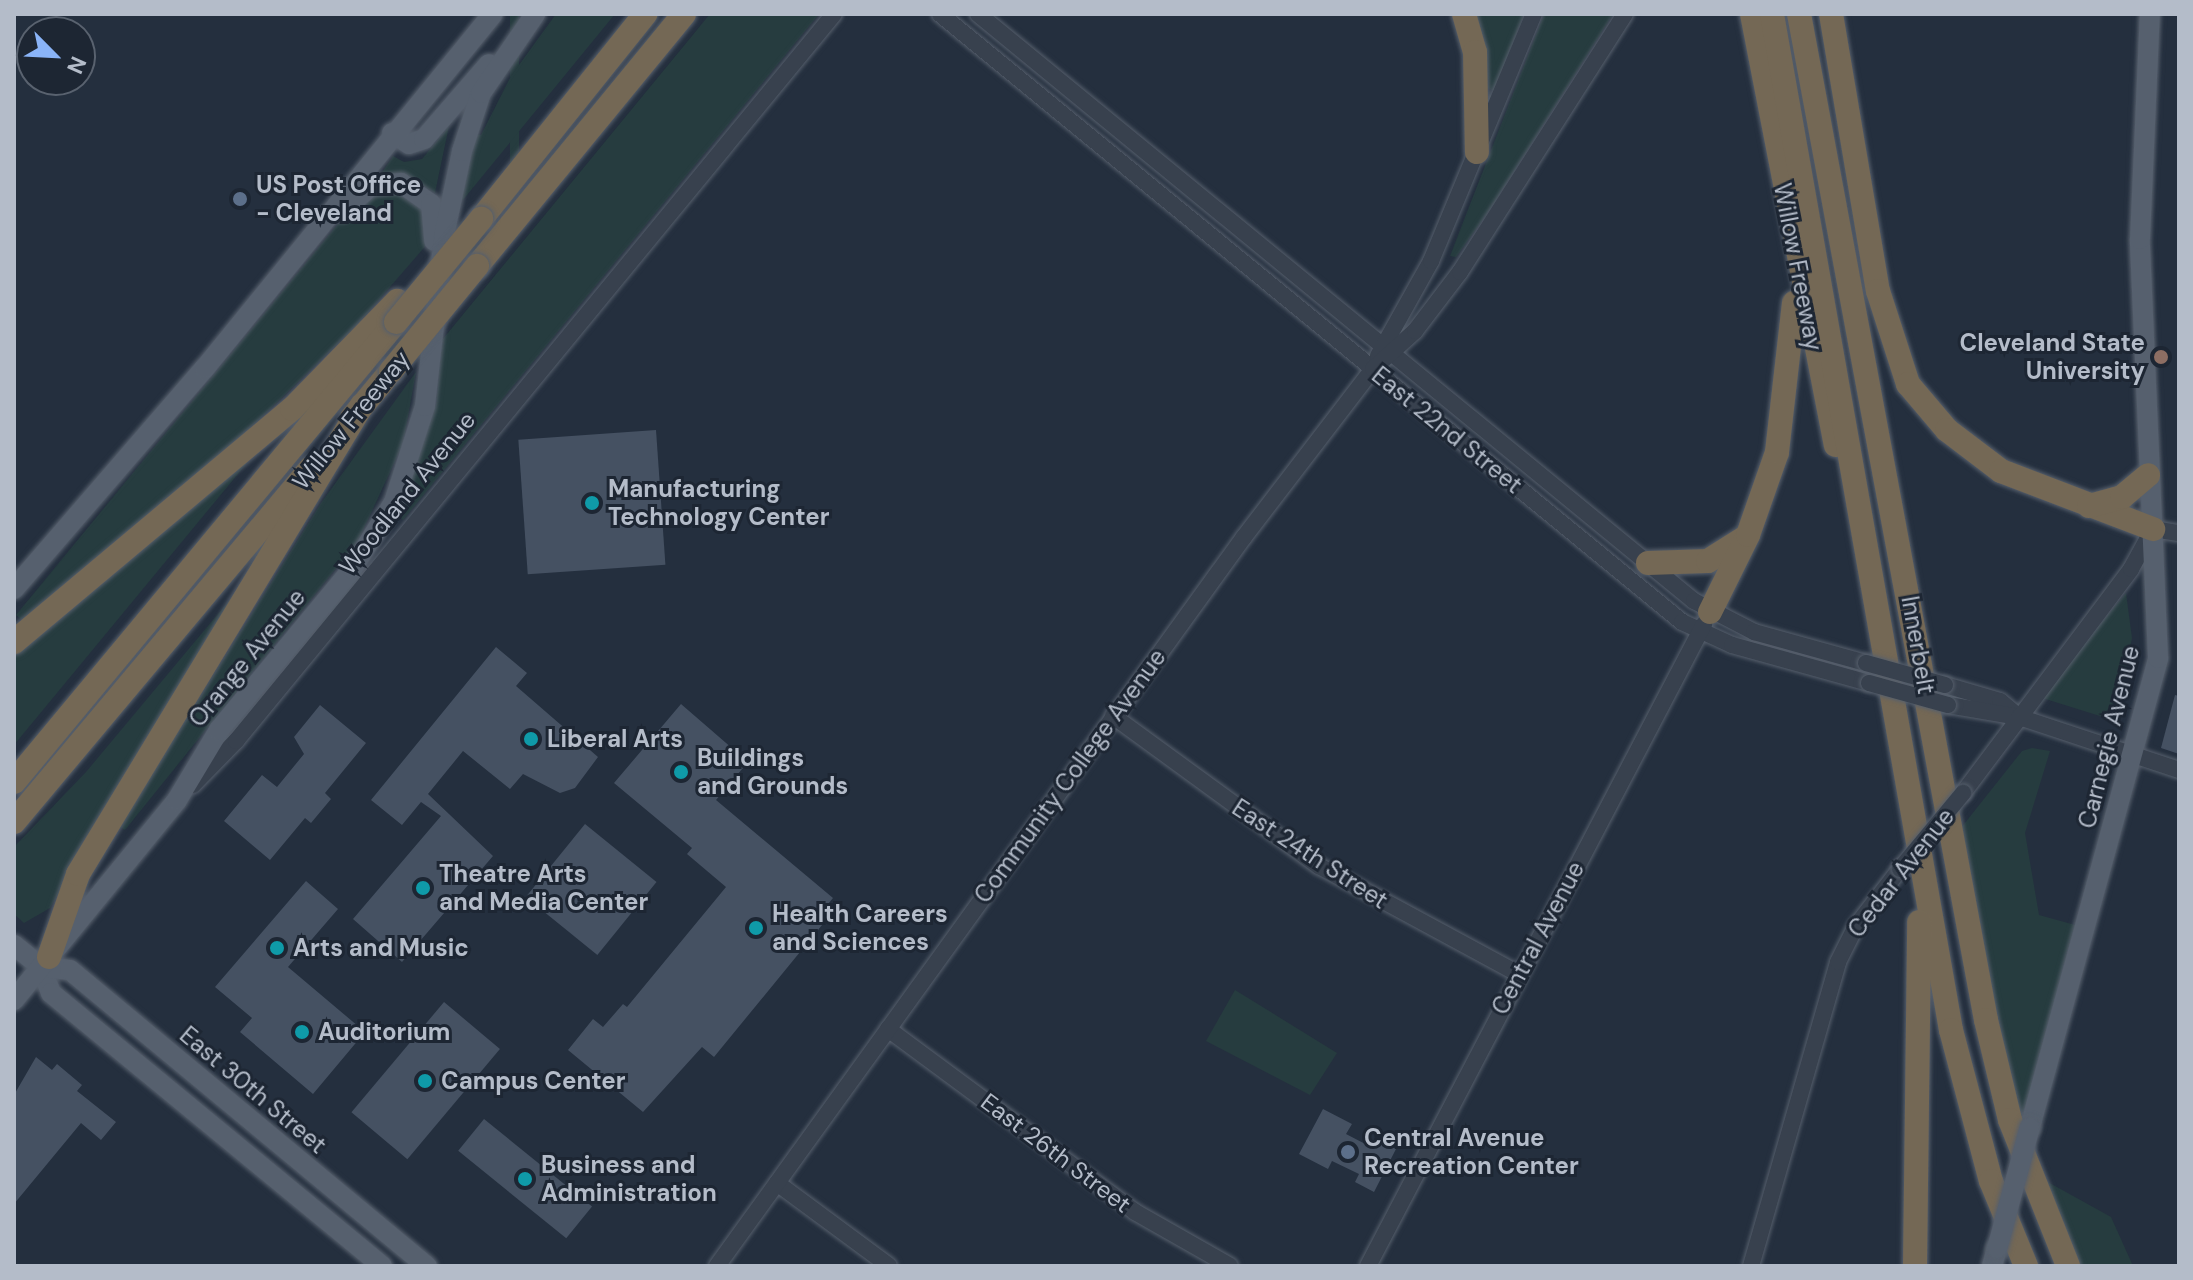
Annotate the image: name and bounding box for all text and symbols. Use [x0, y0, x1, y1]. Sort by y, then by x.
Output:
north arrow [16, 16, 96, 96]
text: N [60, 52, 93, 78]
place label: US Post Office - Cleveland [256, 171, 421, 227]
street label: Willow Freeway [1768, 181, 1828, 353]
marker: US Post Office - Cleveland [231, 190, 249, 208]
place label: Cleveland State University [1959, 329, 2145, 385]
street label: Willow Freeway [286, 345, 416, 495]
marker: Cleveland State University [2152, 348, 2170, 366]
street label: East 22nd Street [1366, 361, 1528, 499]
street label: Woodland Avenue [333, 406, 481, 580]
place label: Manufacturing Technology Center [608, 475, 829, 531]
marker: Manufacturing Technology Center [583, 494, 601, 512]
street label: Orange Avenue [183, 583, 311, 733]
street label: Innerbelt [1895, 594, 1941, 696]
street label: Community College Avenue [968, 643, 1172, 909]
street label: Carnegie Avenue [2072, 643, 2146, 831]
place label: Liberal Arts [547, 725, 683, 753]
marker: Liberal Arts [522, 730, 540, 748]
place label: Buildings and Grounds [697, 744, 848, 800]
marker: Buildings and Grounds [672, 763, 690, 781]
street label: East 24th Street [1227, 793, 1393, 915]
street label: Cedar Avenue [1842, 803, 1960, 943]
street label: Central Avenue [1486, 857, 1590, 1019]
place label: Theatre Arts and Media Center [439, 860, 648, 916]
marker: Theatre Arts and Media Center [414, 879, 432, 897]
place label: Health Careers and Sciences [772, 900, 948, 956]
marker: Health Careers and Sciences [747, 919, 765, 937]
place label: Arts and Music [293, 934, 469, 962]
marker: Arts and Music [268, 939, 286, 957]
place label: Auditorium [318, 1018, 450, 1046]
street label: East 30th Street [174, 1020, 332, 1160]
marker: Auditorium [293, 1023, 311, 1041]
place label: Campus Center [441, 1067, 626, 1095]
marker: Campus Center [416, 1072, 434, 1090]
street label: East 26th Street [975, 1087, 1137, 1219]
place label: Central Avenue Recreation Center [1364, 1124, 1579, 1180]
marker: Central Avenue Recreation Center [1339, 1143, 1357, 1161]
place label: Business and Administration [541, 1151, 717, 1207]
marker: Business and Administration [516, 1170, 534, 1188]

